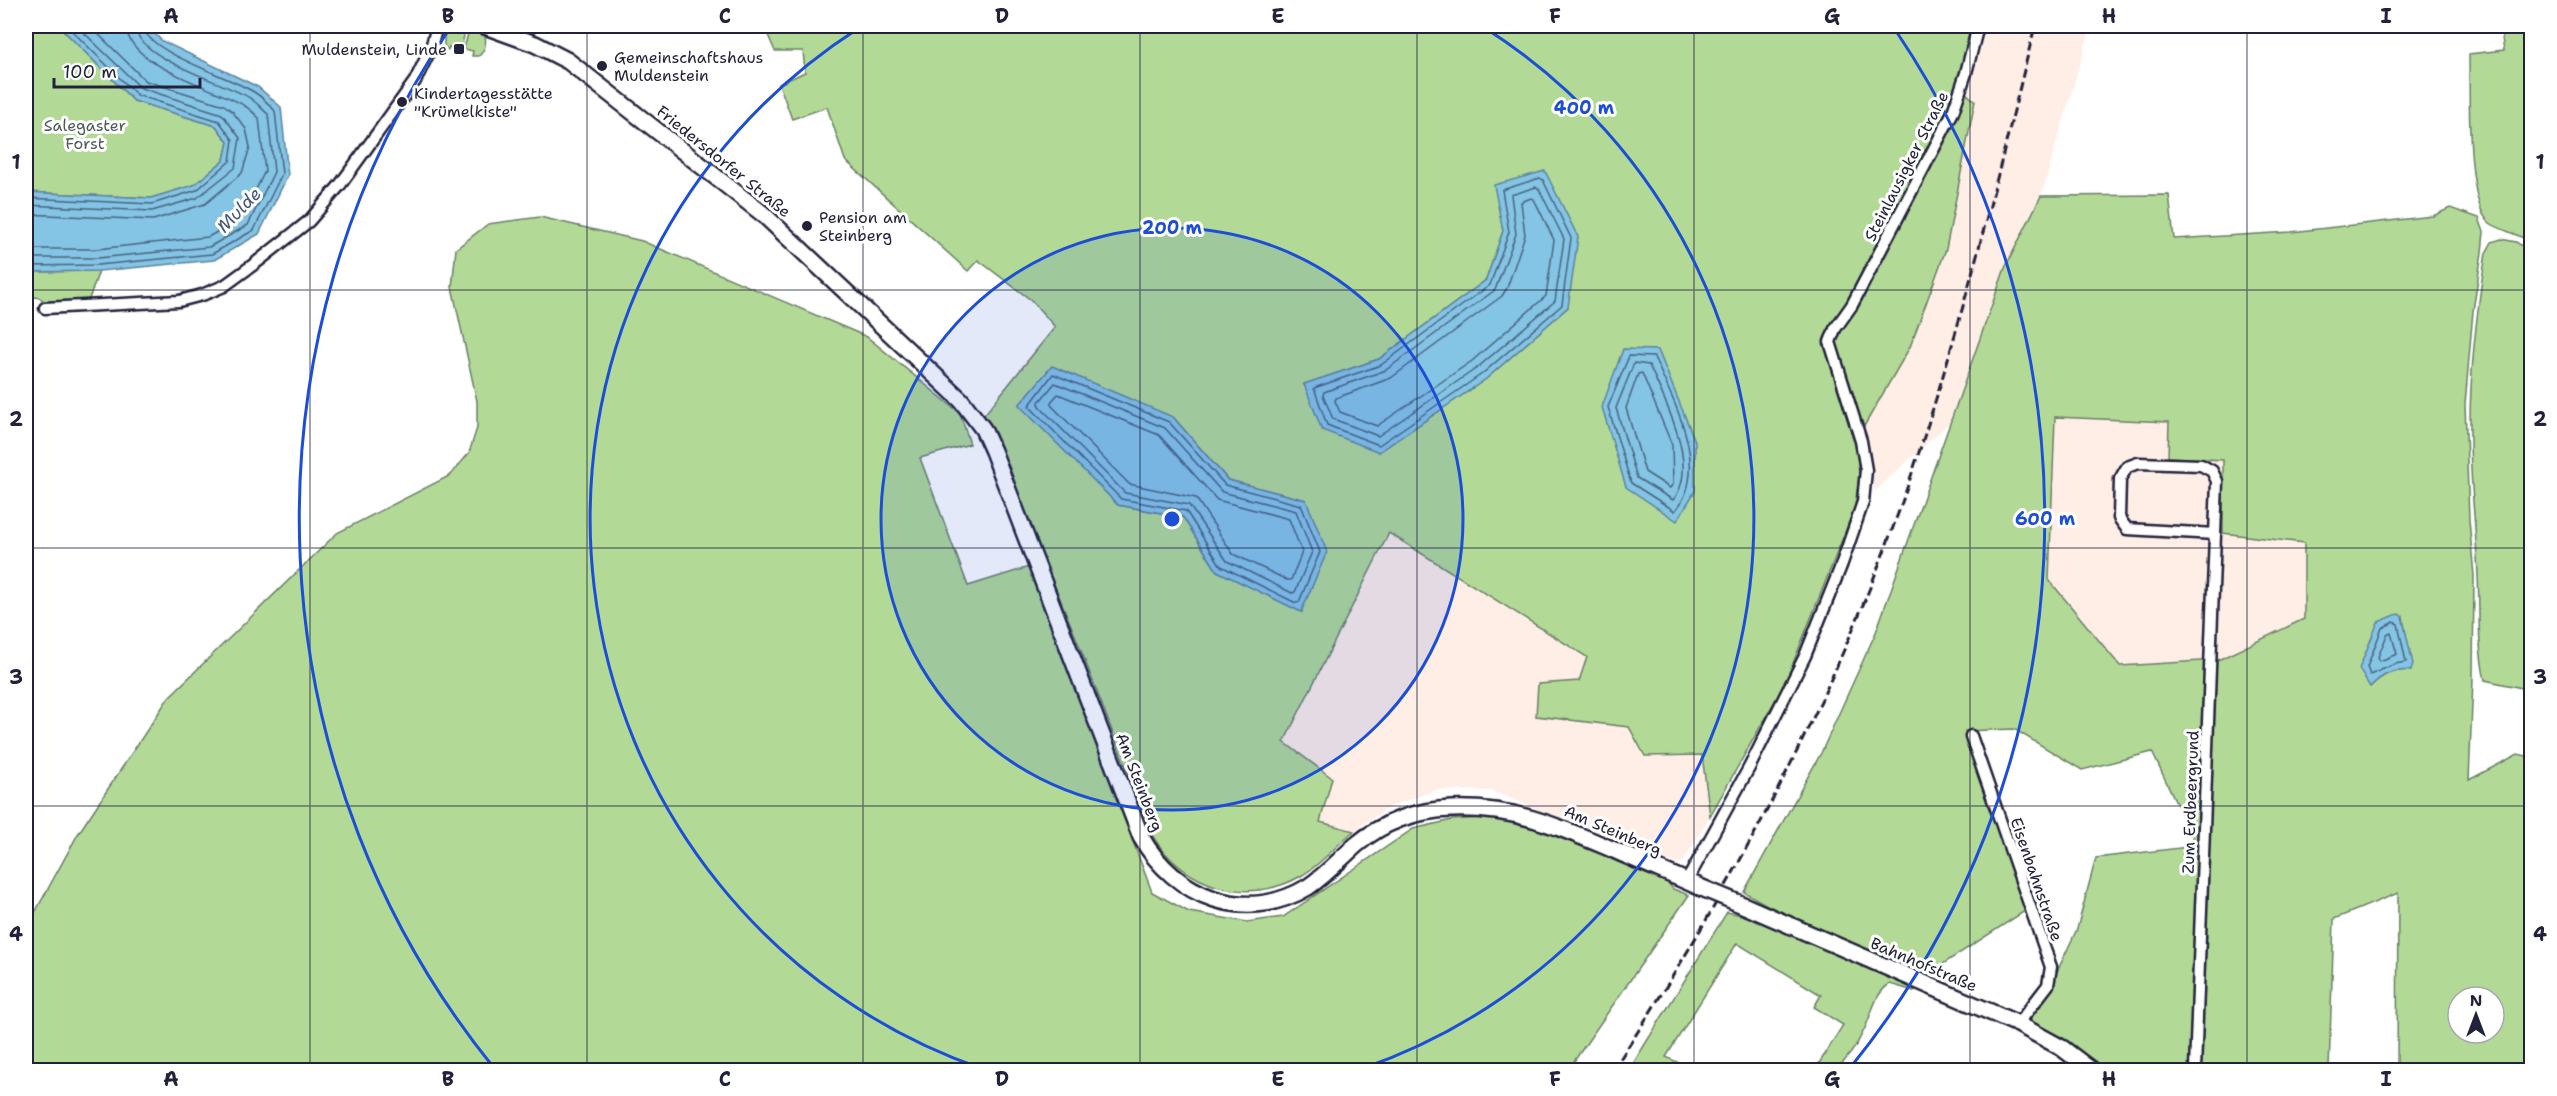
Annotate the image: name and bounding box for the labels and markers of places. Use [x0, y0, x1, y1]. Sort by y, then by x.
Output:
place label: Muldenstein, Linde [301, 39, 447, 60]
marker: Muldenstein, Linde [452, 42, 466, 56]
place label: Gemeinschaftshaus Muldenstein [614, 47, 763, 86]
marker: Gemeinschaftshaus Muldenstein [595, 59, 609, 73]
place label: Kindertagesstätte "Krümelkiste" [414, 83, 553, 122]
marker: Kindertagesstätte "Krümelkiste" [395, 95, 409, 109]
place label: Pension am Steinberg [819, 207, 907, 246]
marker: Pension am Steinberg [800, 219, 814, 233]
centre of rings [1162, 509, 1182, 529]

